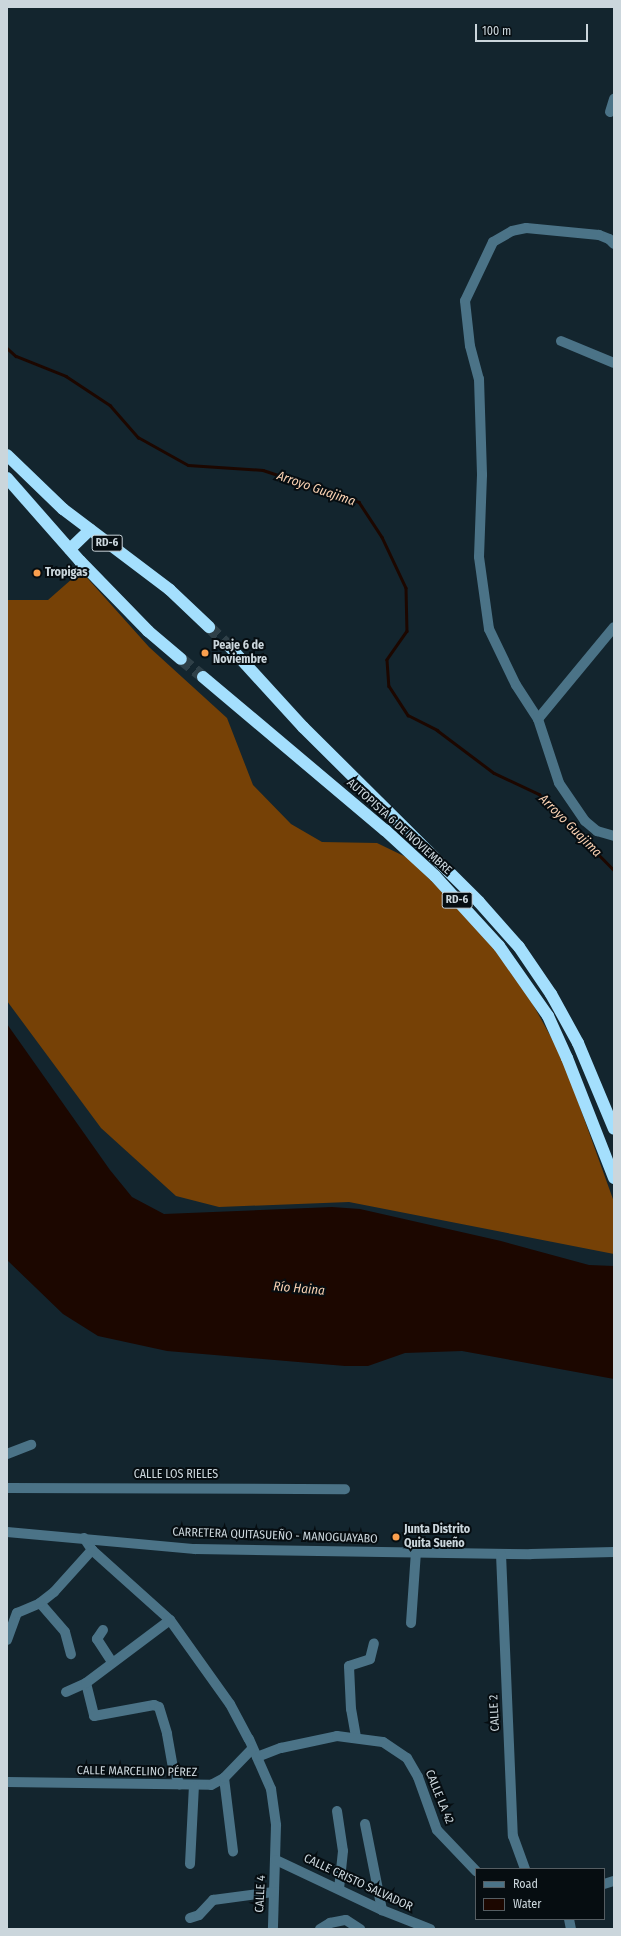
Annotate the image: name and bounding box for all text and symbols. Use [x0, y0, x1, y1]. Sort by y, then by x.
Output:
scale bar [477, 16, 590, 42]
text: 100 m [482, 24, 511, 38]
water label: Arroyo Guajima [275, 468, 357, 510]
road number: RD-6 [91, 534, 123, 552]
place label: Tropigas [45, 566, 87, 580]
marker: Tropigas [32, 568, 42, 578]
place label: Peaje 6 de Noviembre [213, 639, 267, 667]
marker: Peaje 6 de Noviembre [200, 648, 210, 658]
street label: AUTOPISTA 6 DE NOVIEMBRE [344, 776, 454, 878]
water label: Arroyo Guajima [536, 792, 604, 860]
road number: RD-6 [441, 891, 473, 909]
water label: Río Haina [273, 1279, 325, 1299]
street label: CALLE LOS RIELES [134, 1468, 218, 1482]
place label: Junta Distrito Quita Sueño [404, 1523, 470, 1551]
street label: CARRETERA QUITASUEÑO - MANOGUAYABO [172, 1525, 378, 1547]
marker: Junta Distrito Quita Sueño [391, 1532, 401, 1542]
street label: CALLE 2 [487, 1694, 503, 1732]
street label: CALLE MARCELINO PÉREZ [77, 1764, 197, 1780]
street label: CALLE LA 42 [422, 1768, 456, 1826]
street label: CALLE CRISTO SALVADOR [301, 1851, 415, 1915]
legend [475, 1868, 605, 1920]
street label: CALLE 4 [253, 1875, 269, 1913]
text: Road [513, 1877, 538, 1891]
text: Water [513, 1897, 541, 1911]

